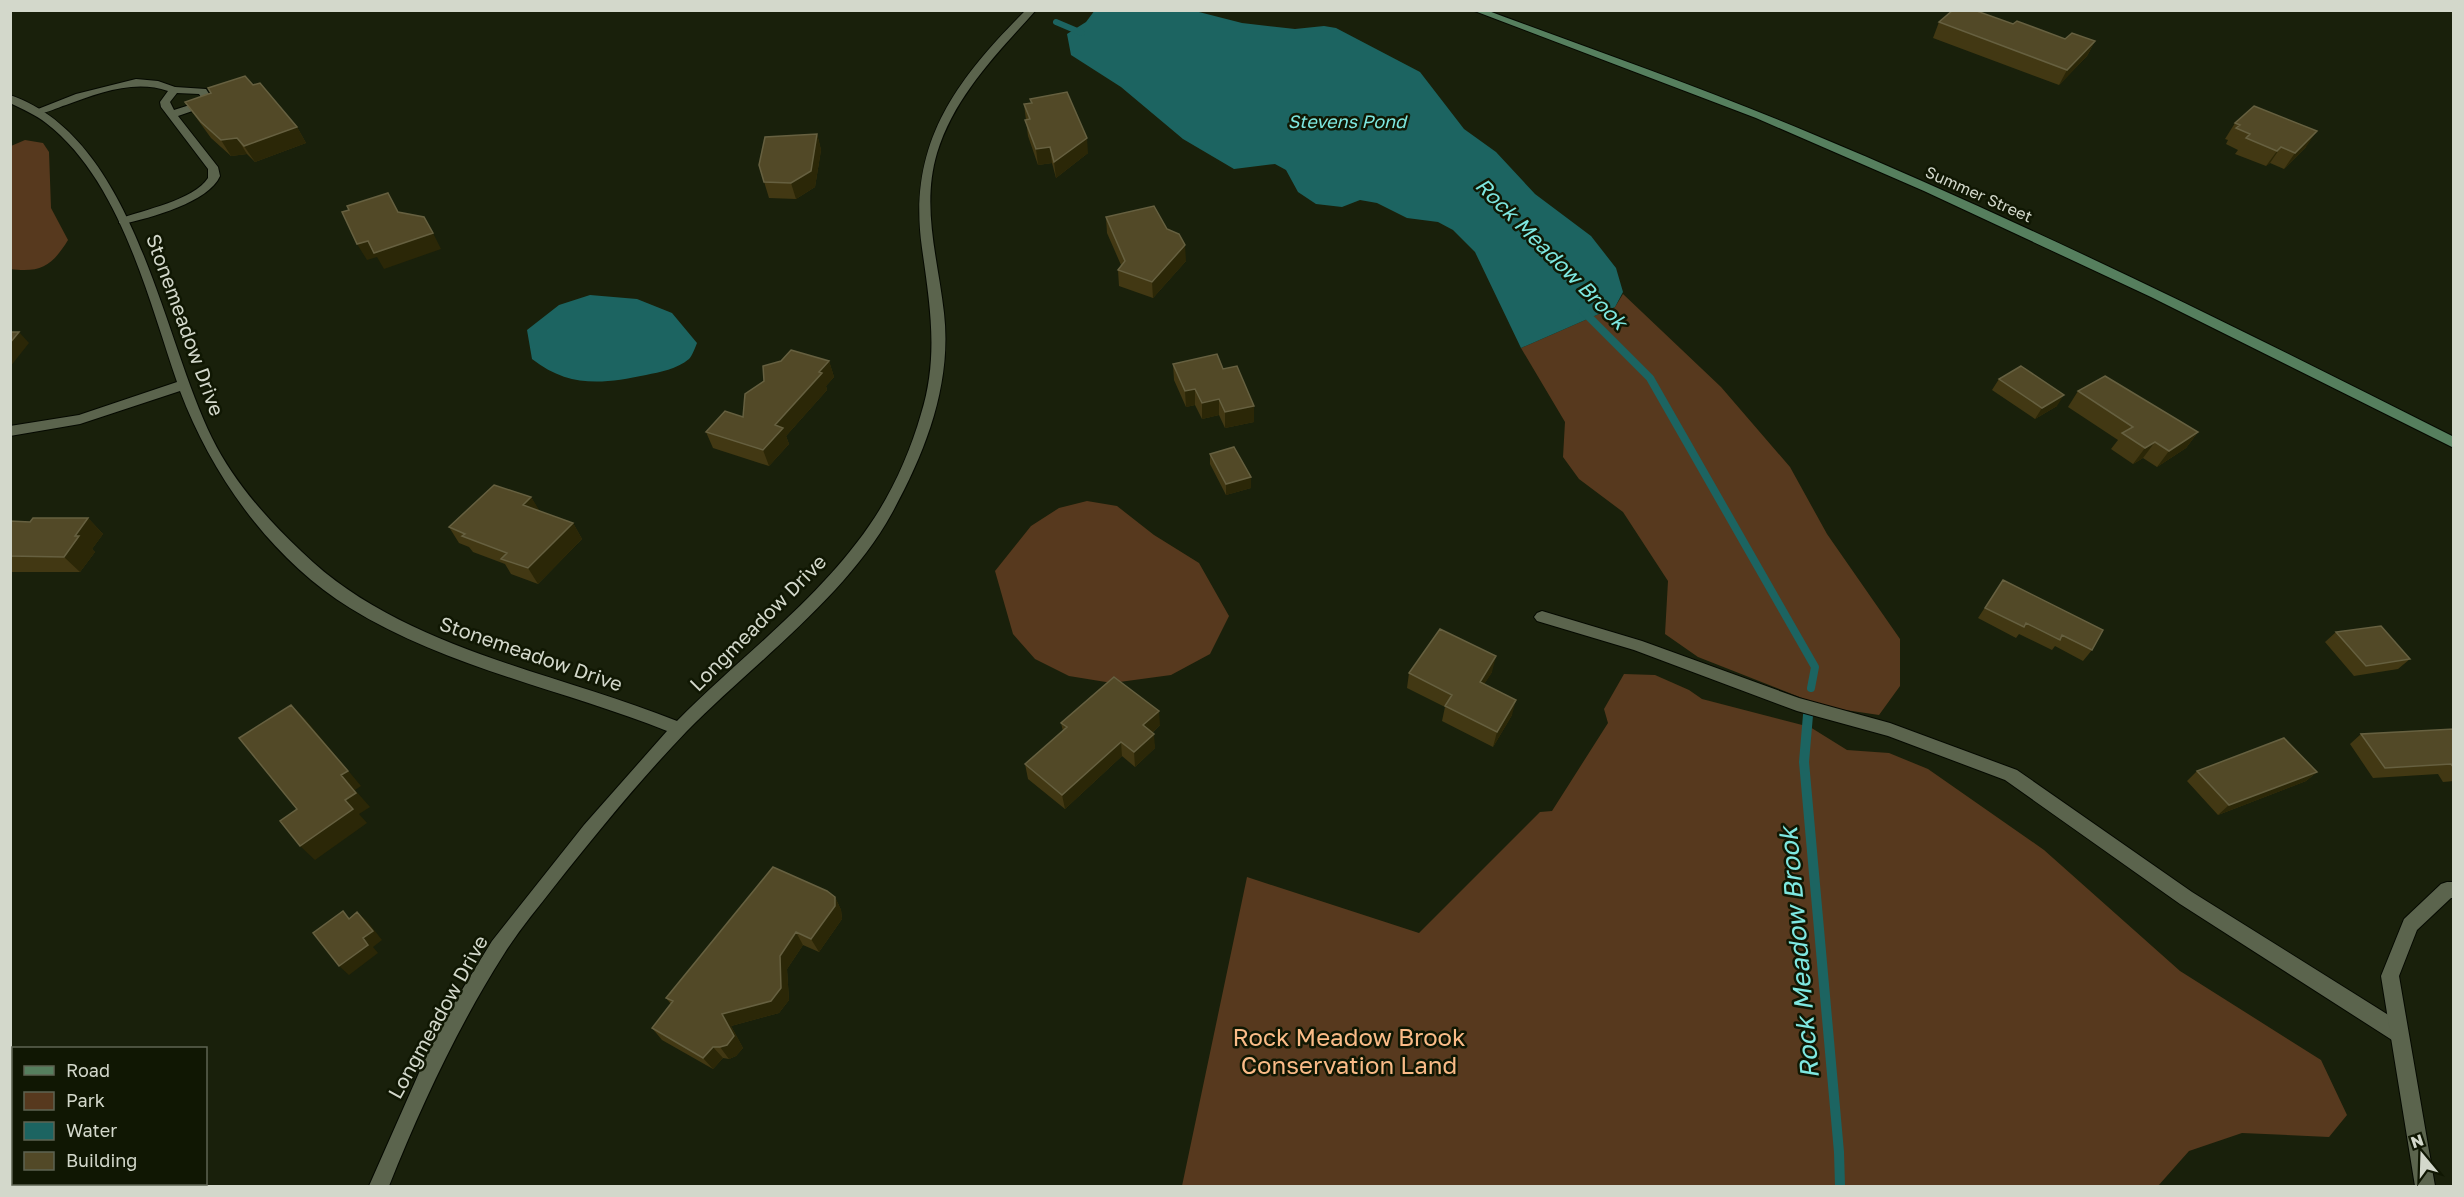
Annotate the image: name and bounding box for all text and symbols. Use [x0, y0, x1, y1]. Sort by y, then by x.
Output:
water label: Stevens Pond [1288, 110, 1408, 132]
street label: Summer Street [1922, 161, 2036, 227]
water label: Rock Meadow Brook [1470, 172, 1635, 336]
street label: Stonemeadow Drive [142, 230, 230, 419]
street label: Longmeadow Drive [684, 549, 831, 696]
street label: Stonemeadow Drive [437, 610, 626, 696]
water label: Rock Meadow Brook [1772, 824, 1825, 1080]
street label: Longmeadow Drive [382, 931, 492, 1102]
park label: Rock Meadow Brook Conservation Land [1232, 1022, 1466, 1079]
legend [12, 1047, 207, 1185]
text: Road [66, 1059, 110, 1081]
text: Park [66, 1089, 105, 1111]
text: Water [66, 1119, 117, 1141]
north arrow [2392, 1125, 2452, 1185]
text: N [2408, 1129, 2426, 1152]
text: Building [66, 1149, 137, 1171]

